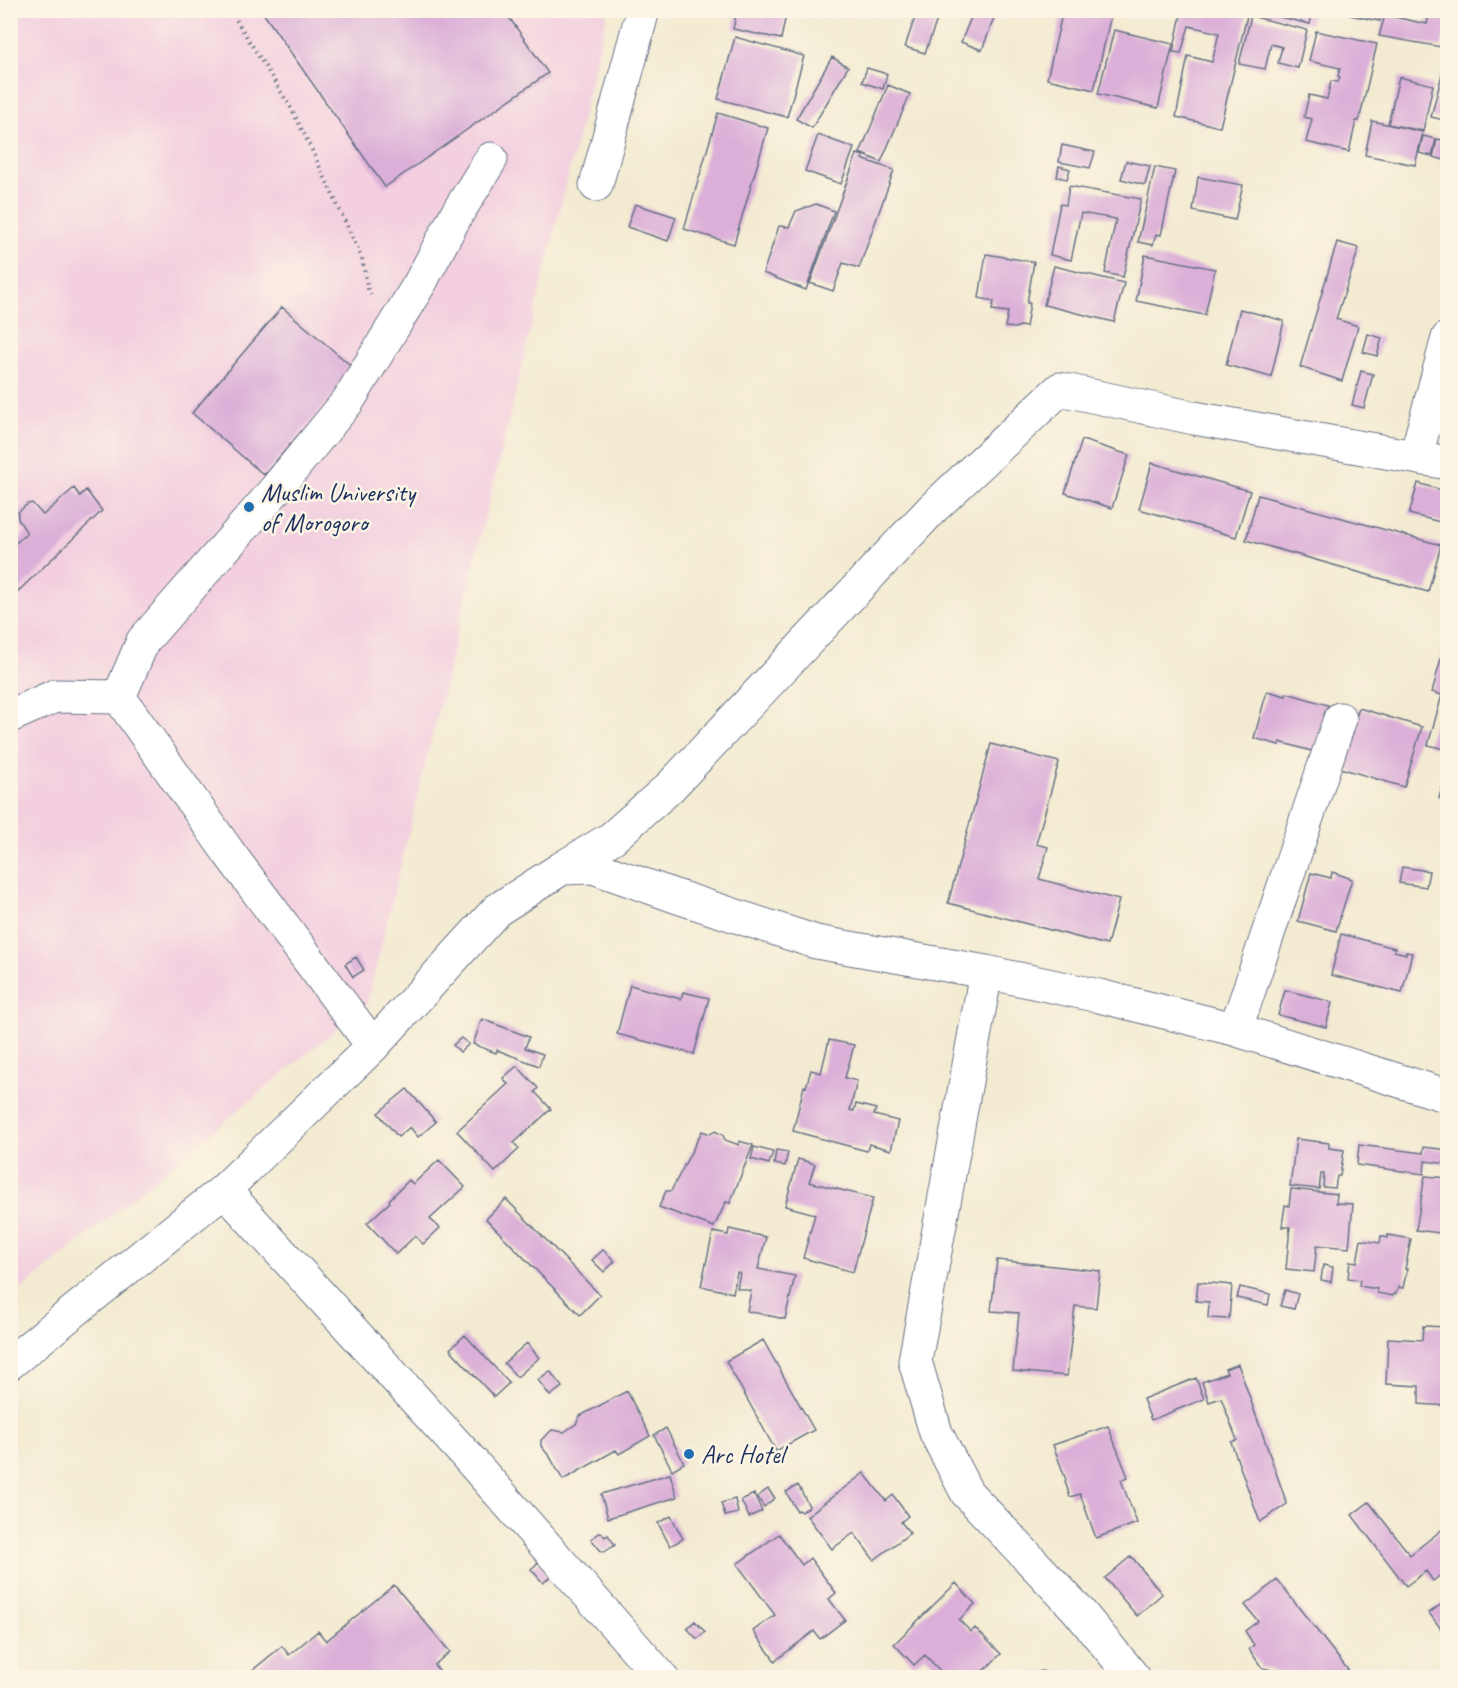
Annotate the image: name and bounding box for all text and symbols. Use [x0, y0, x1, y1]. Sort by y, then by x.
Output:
place label: Muslim University of Morogoro [261, 476, 417, 539]
marker: Muslim University of Morogoro [242, 500, 256, 514]
place label: Arc Hotel [701, 1438, 788, 1471]
marker: Arc Hotel [682, 1447, 696, 1461]

